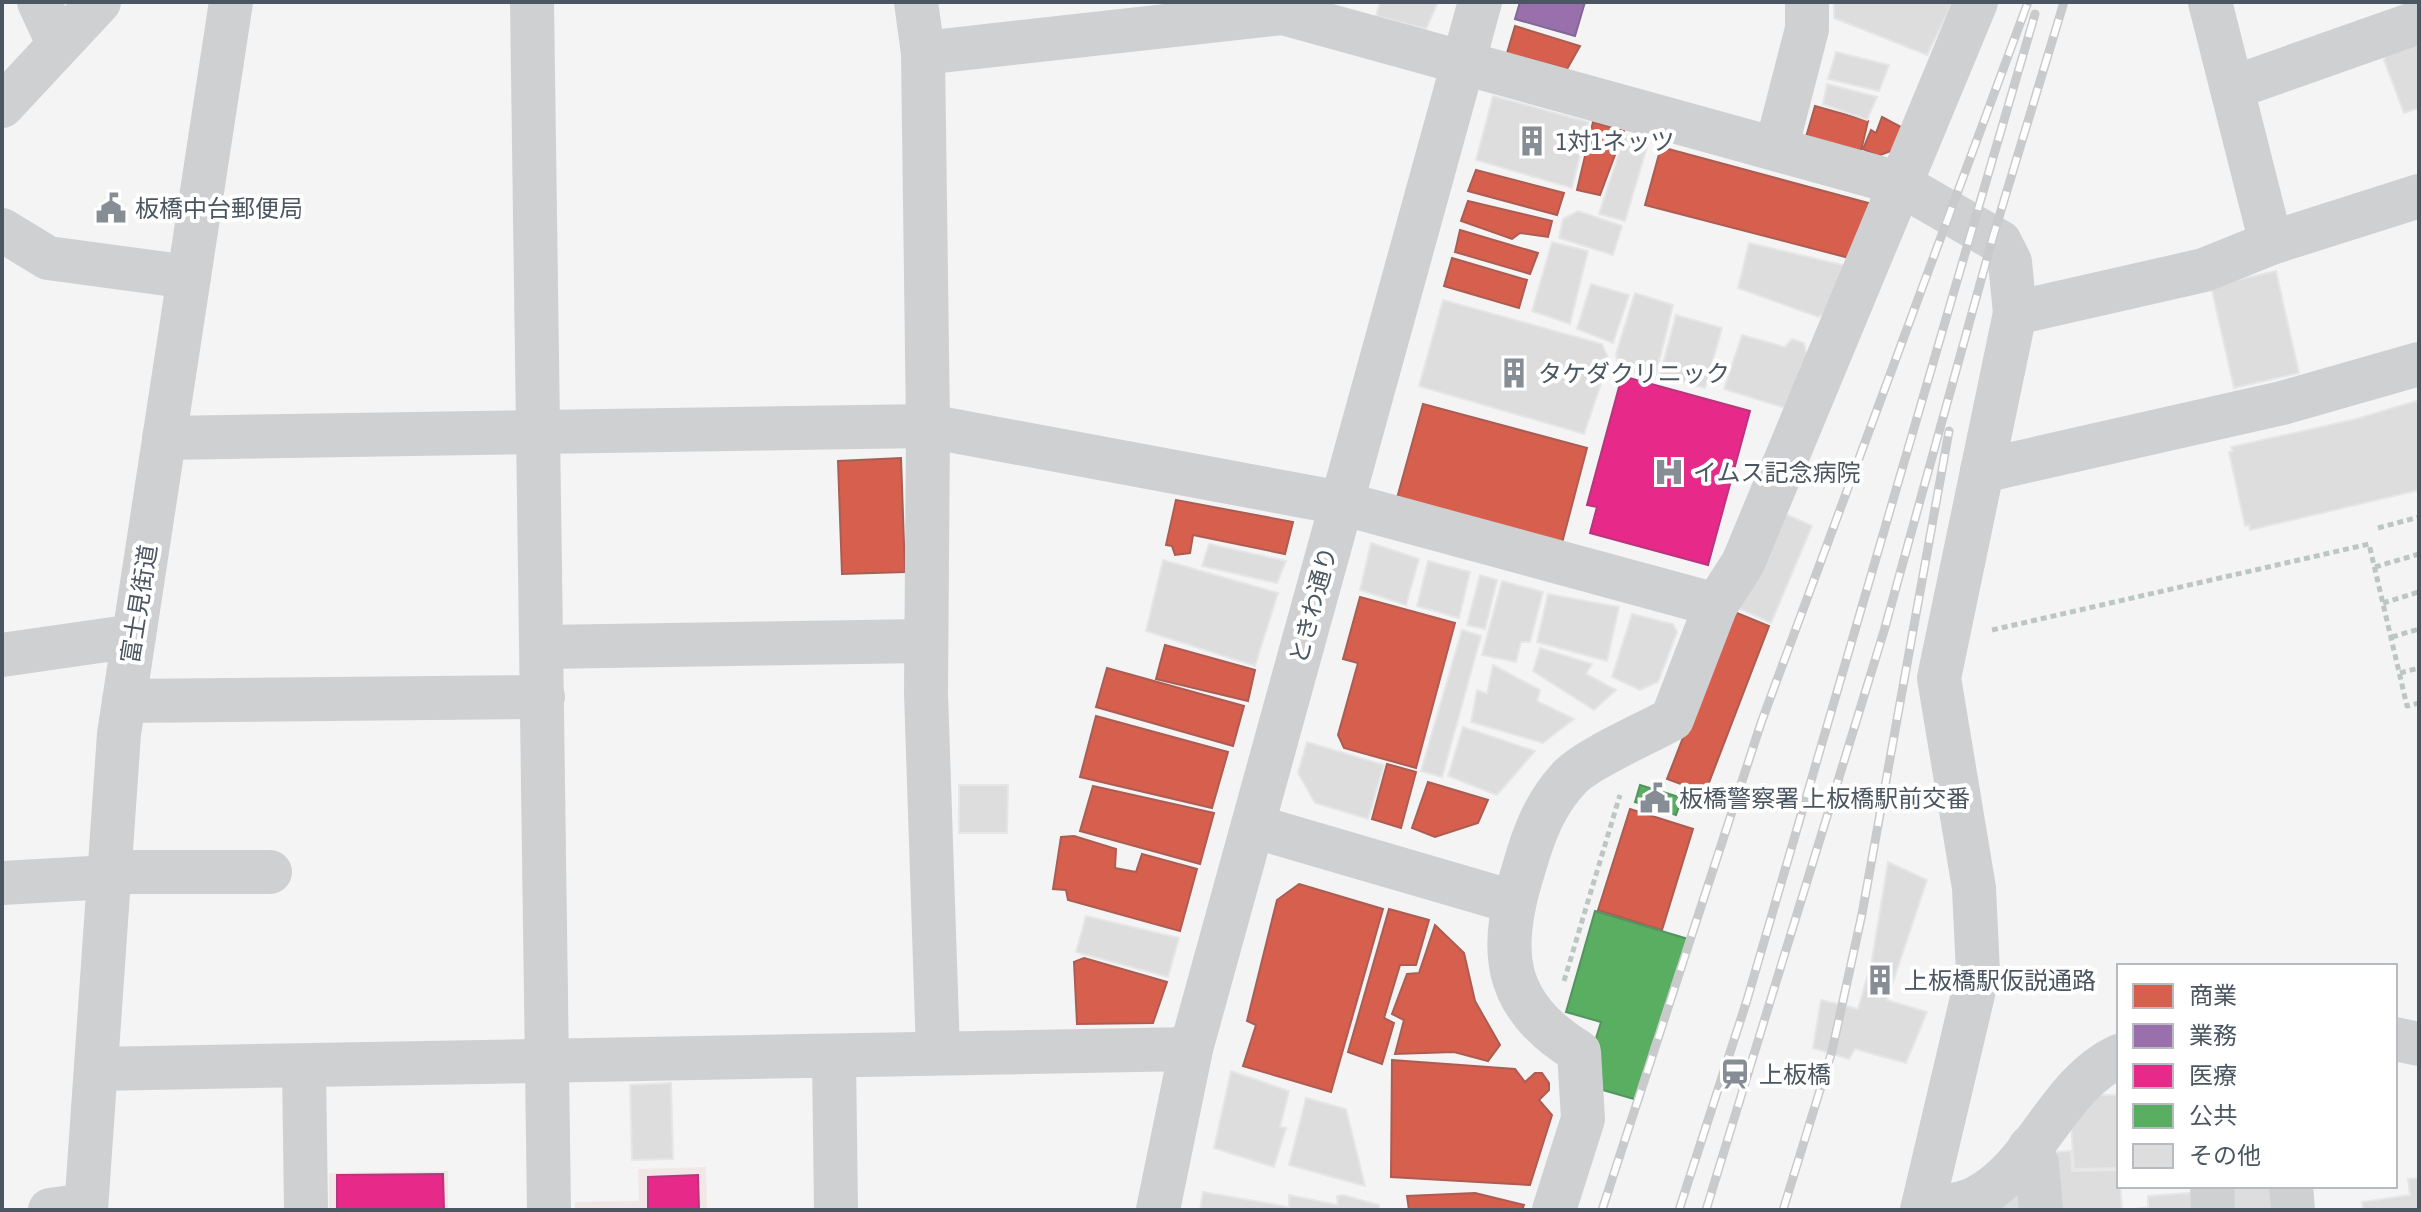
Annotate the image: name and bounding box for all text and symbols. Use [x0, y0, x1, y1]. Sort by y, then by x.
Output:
building icon: 1対1ネッツ [1515, 124, 1549, 158]
place label: 1対1ネッツ [1556, 128, 1675, 155]
public building icon: 板橋中台郵便局 [94, 191, 128, 225]
place label: 板橋中台郵便局 [135, 195, 303, 222]
building icon: タケダクリニック [1497, 356, 1531, 390]
place label: タケダクリニック [1538, 360, 1730, 387]
hospital icon: イムス記念病院 [1652, 455, 1686, 489]
place label: イムス記念病院 [1693, 459, 1861, 486]
street label: 富士見街道 [116, 543, 162, 665]
street label: ときわ通り [1284, 544, 1342, 666]
public building icon: 板橋警察署 上板橋駅前交番 [1638, 781, 1672, 815]
place label: 板橋警察署 上板橋駅前交番 [1679, 785, 1970, 812]
building icon: 上板橋駅仮説通路 [1863, 963, 1897, 997]
legend [2117, 964, 2397, 1188]
place label: 上板橋駅仮説通路 [1904, 967, 2096, 994]
text: 商業 [2189, 982, 2237, 1009]
text: 業務 [2189, 1022, 2237, 1049]
station icon: 上板橋 [1718, 1057, 1752, 1091]
place label: 上板橋 [1759, 1061, 1831, 1088]
text: 医療 [2189, 1062, 2237, 1089]
text: 公共 [2189, 1102, 2237, 1129]
text: その他 [2189, 1142, 2261, 1169]

